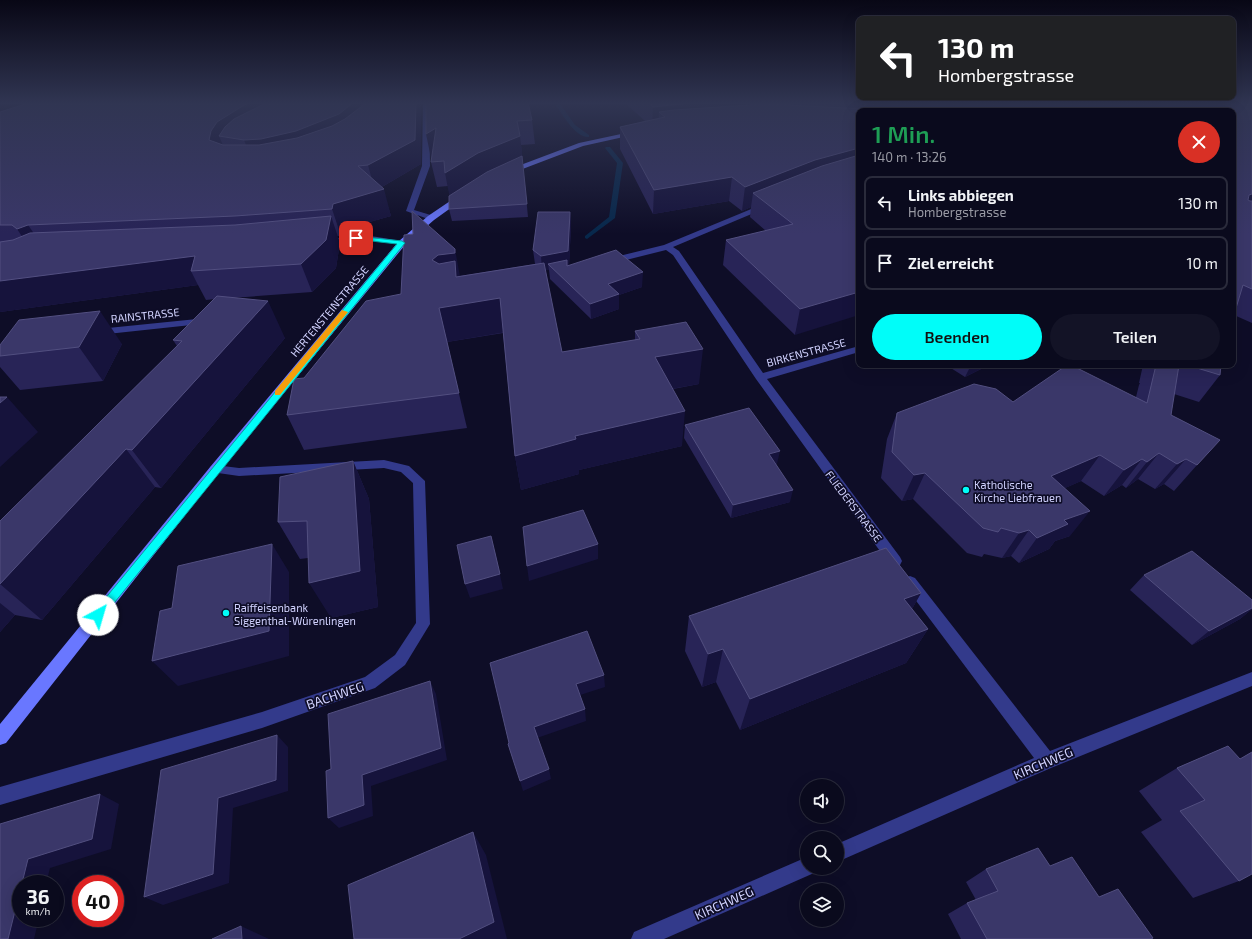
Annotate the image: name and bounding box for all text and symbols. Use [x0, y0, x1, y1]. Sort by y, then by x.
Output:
text: 130 m [938, 30, 1014, 64]
icon: left [872, 32, 924, 84]
text: Hombergstrasse [938, 64, 1074, 86]
text: 1 Min. [872, 119, 935, 148]
button: close [1178, 121, 1220, 163]
text: 140 m · 13:26 [872, 149, 946, 165]
text: Links abbiegen [908, 186, 1014, 204]
icon: left [874, 192, 896, 214]
text: 130 m [1178, 194, 1218, 212]
text: Hombergstrasse [908, 204, 1006, 220]
pin [339, 221, 373, 255]
icon: arrive [345, 227, 367, 249]
icon: arrive [874, 252, 896, 274]
text: Ziel erreicht [908, 254, 994, 272]
text: 10 m [1186, 254, 1218, 272]
street label: HERTENSTEINSTRASSE [287, 263, 371, 359]
street label: RAINSTRASSE [110, 305, 180, 325]
button: Beenden [872, 314, 1042, 360]
button: Teilen [1050, 314, 1220, 360]
street label: BIRKENSTRASSE [765, 335, 847, 369]
street label: FLIEDERSTRASSE [823, 468, 885, 544]
place label: Katholische Kirche Liebfrauen [974, 478, 1061, 504]
marker: Katholische Kirche Liebfrauen [961, 485, 971, 495]
position arrow [77, 594, 119, 636]
place label: Raiffeisenbank Siggenthal-Würenlingen [234, 601, 356, 627]
marker: Raiffeisenbank Siggenthal-Würenlingen [221, 608, 231, 618]
street label: BACHWEG [304, 678, 366, 712]
street label: KIRCHWEG [1011, 743, 1075, 783]
map controls [800, 779, 844, 927]
button: sound [800, 779, 844, 823]
button: search [800, 831, 844, 875]
speed limit sign: 40 [72, 875, 124, 927]
street label: KIRCHWEG [692, 883, 756, 923]
button: layers [800, 883, 844, 927]
text: 36 [26, 884, 50, 908]
text: km/h [26, 905, 50, 917]

